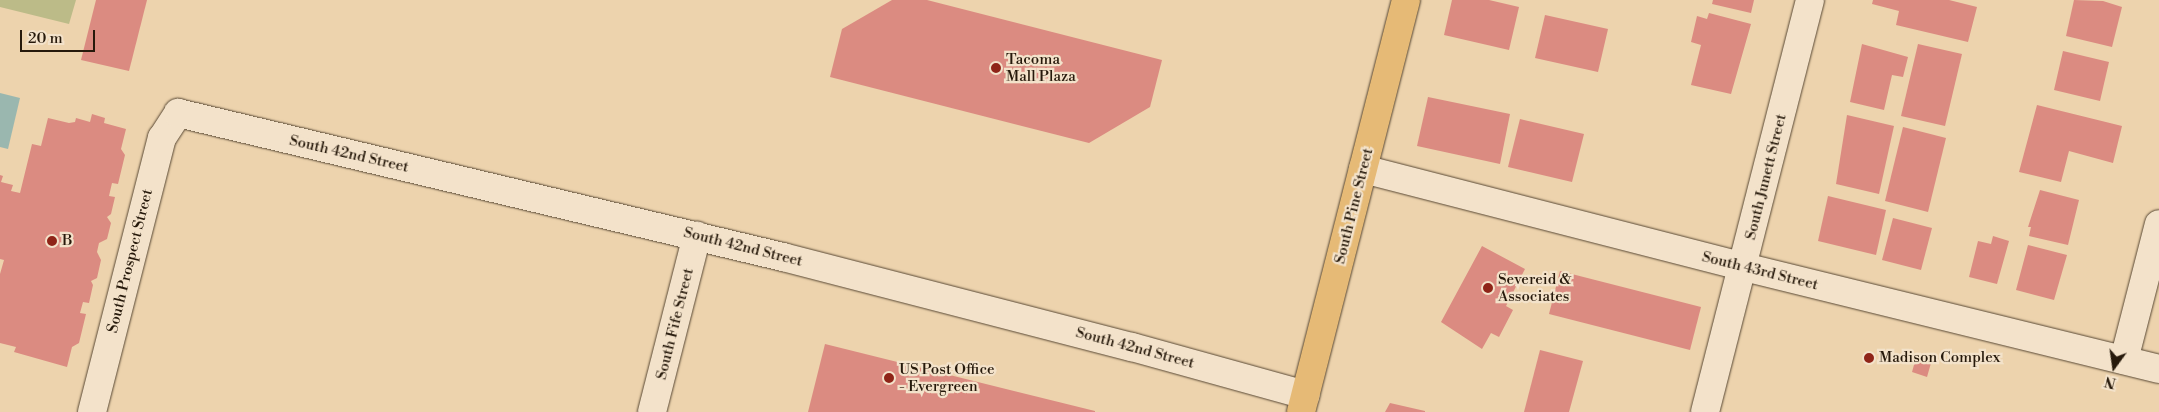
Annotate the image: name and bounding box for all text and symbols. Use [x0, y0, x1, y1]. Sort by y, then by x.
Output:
scale bar [22, 20, 98, 52]
text: 20 m [28, 29, 63, 48]
place label: Tacoma Mall Plaza [1006, 50, 1076, 85]
marker: Tacoma Mall Plaza [990, 62, 1002, 74]
street label: South Junett Street [1742, 112, 1790, 242]
street label: South 42nd Street [288, 132, 410, 176]
street label: South Pine Street [1331, 146, 1377, 266]
street label: South Prospect Street [103, 187, 157, 335]
street label: South 42nd Street [682, 224, 804, 270]
place label: B [62, 232, 73, 250]
marker: B [46, 235, 58, 247]
street label: South 43rd Street [1700, 248, 1820, 294]
street label: South Fife Street [652, 266, 698, 382]
place label: Severeid & Associates [1498, 270, 1571, 305]
marker: Severeid & Associates [1482, 282, 1494, 294]
street label: South 42nd Street [1074, 324, 1196, 372]
north arrow [2089, 342, 2139, 392]
place label: Madison Complex [1879, 349, 2000, 367]
marker: Madison Complex [1863, 352, 1875, 364]
place label: US Post Office - Evergreen [899, 360, 995, 395]
text: N [2103, 371, 2118, 392]
marker: US Post Office - Evergreen [883, 372, 895, 384]

